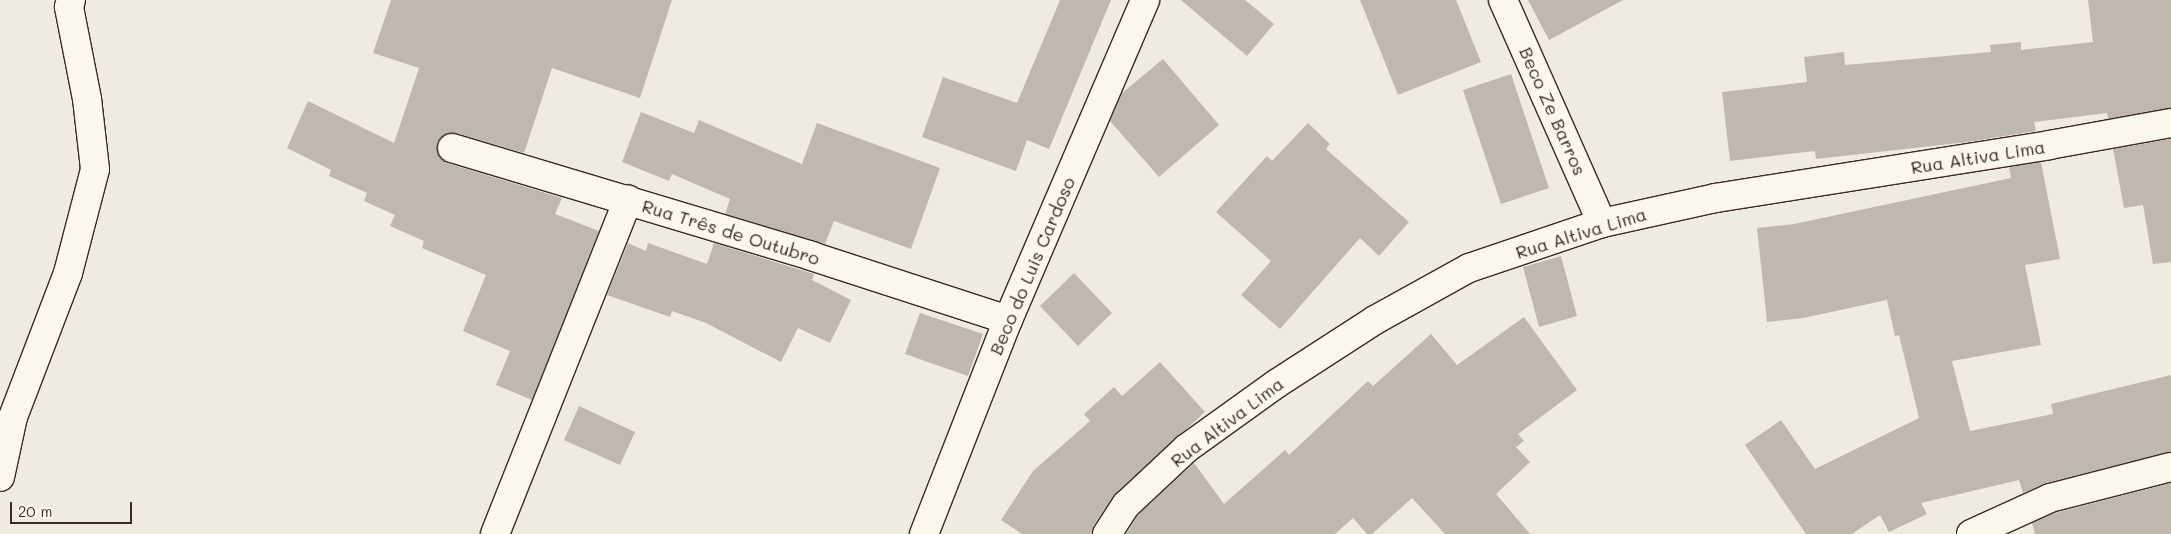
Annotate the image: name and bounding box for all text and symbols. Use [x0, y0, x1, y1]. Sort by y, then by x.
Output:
street label: Beco Ze Barros [1515, 43, 1591, 179]
street label: Rua Altiva Lima [1909, 136, 2047, 178]
street label: Beco do Luis Cardoso [985, 174, 1079, 358]
street label: Rua Três de Outubro [639, 195, 823, 269]
street label: Rua Altiva Lima [1513, 203, 1649, 263]
street label: Rua Altiva Lima [1166, 373, 1288, 471]
scale bar [12, 492, 135, 524]
text: 20 m [18, 501, 52, 521]

